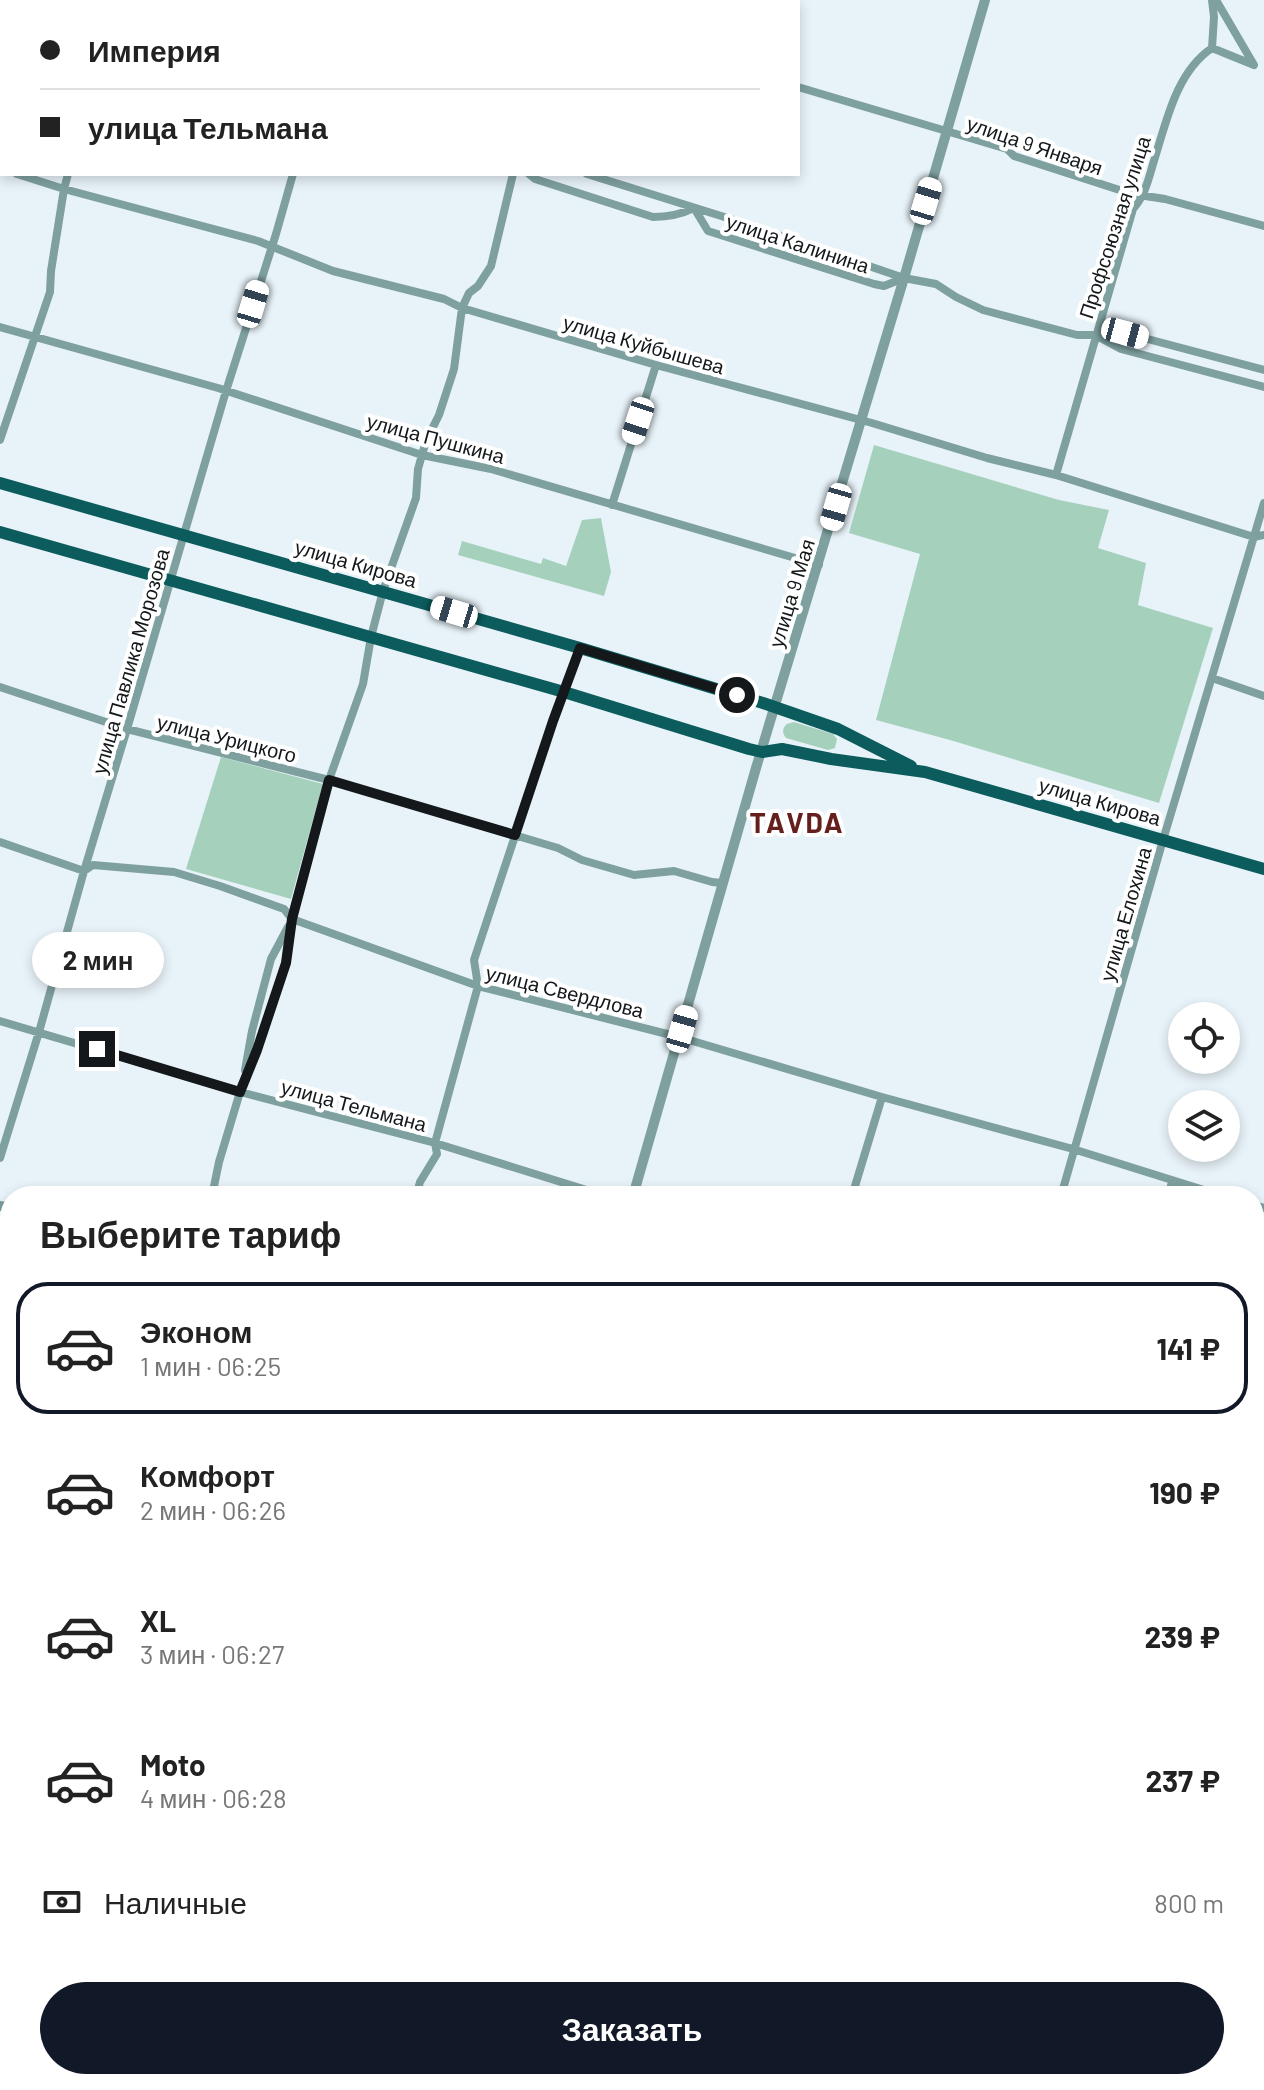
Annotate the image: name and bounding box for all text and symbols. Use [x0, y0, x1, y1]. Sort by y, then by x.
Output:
text: Империя [88, 32, 221, 68]
text: улица Тельмана [88, 109, 328, 145]
street label: улица 9 Января [964, 111, 1106, 179]
street label: Профсоюзная улица [1073, 132, 1155, 321]
car [908, 175, 944, 227]
street label: улица Калинина [723, 209, 873, 278]
car [235, 278, 271, 330]
street label: улица Куйбышева [561, 310, 728, 379]
car [1099, 315, 1151, 351]
car [619, 394, 657, 448]
street label: улица Пушкина [365, 408, 508, 468]
car [818, 481, 854, 533]
street label: улица Кирова [292, 534, 421, 592]
street label: улица 9 Мая [763, 536, 819, 650]
street label: улица Павлика Морозова [86, 545, 174, 776]
car [428, 594, 480, 630]
route start [719, 677, 755, 713]
street label: улица Урицкого [155, 709, 299, 767]
street label: улица Кирова [1036, 772, 1165, 830]
district label: TAVDA [749, 805, 845, 839]
street label: улица Елохина [1094, 843, 1156, 984]
callout: 2 мин [31, 933, 163, 989]
text: 2 мин [63, 944, 133, 975]
street label: улица Свердлова [484, 960, 647, 1022]
map controls [1168, 1002, 1240, 1162]
button: locate [1168, 1002, 1240, 1074]
car [664, 1003, 700, 1055]
route end [79, 1031, 115, 1067]
street label: улица Тельмана [279, 1074, 430, 1136]
button: layers [1168, 1090, 1240, 1162]
text: Выберите тариф [40, 1212, 341, 1255]
icon: car [44, 1312, 116, 1384]
text: Эконом [140, 1313, 253, 1349]
text: 141 ₽ [1156, 1330, 1220, 1366]
text: 1 мин · 06:25 [140, 1350, 281, 1381]
icon: car [44, 1456, 116, 1528]
text: Комфорт [140, 1457, 275, 1493]
text: 190 ₽ [1149, 1474, 1220, 1510]
text: 2 мин · 06:26 [140, 1494, 286, 1525]
icon: car [44, 1600, 116, 1672]
text: XL [140, 1602, 176, 1638]
text: 239 ₽ [1144, 1618, 1220, 1654]
text: 3 мин · 06:27 [140, 1638, 284, 1669]
icon: car [44, 1744, 116, 1816]
text: Moto [140, 1746, 206, 1782]
text: 237 ₽ [1146, 1762, 1220, 1798]
text: 4 мин · 06:28 [140, 1782, 287, 1813]
icon: cash [40, 1880, 84, 1924]
text: Наличные [104, 1884, 247, 1920]
text: 800 m [1154, 1887, 1224, 1918]
button: Заказать [40, 1982, 1224, 2074]

